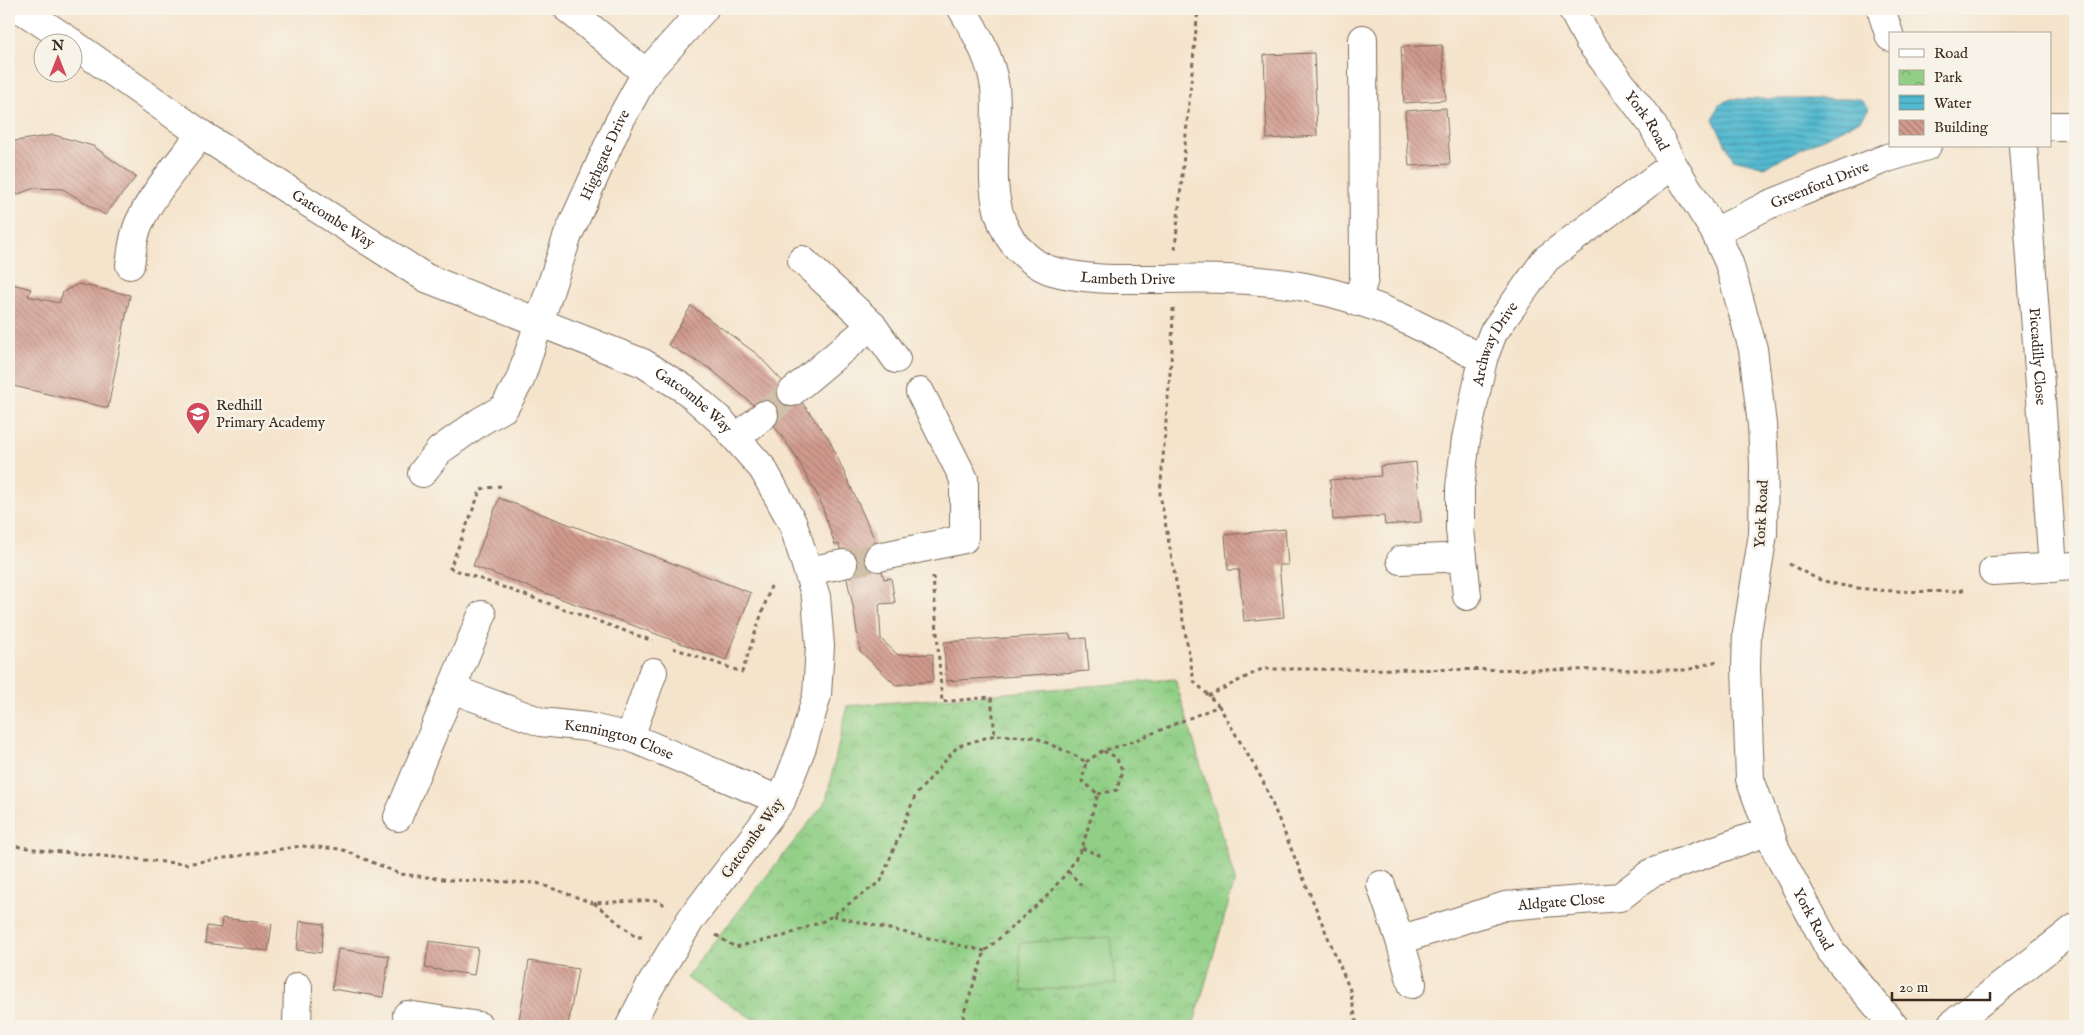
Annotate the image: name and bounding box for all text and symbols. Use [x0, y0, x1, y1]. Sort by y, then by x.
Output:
north arrow [32, 32, 82, 82]
legend [1889, 32, 2052, 148]
text: N [51, 37, 64, 55]
text: Road [1934, 44, 1969, 63]
text: Park [1934, 68, 1964, 87]
street label: York Road [1620, 87, 1673, 155]
text: Water [1934, 94, 1972, 113]
street label: Highgate Drive [576, 106, 634, 203]
text: Building [1934, 118, 1989, 137]
street label: Greenford Drive [1768, 157, 1872, 213]
street label: Gatcombe Way [288, 186, 379, 253]
street label: Lambeth Drive [1079, 268, 1176, 289]
street label: Archway Drive [1468, 298, 1522, 389]
street label: Piccadilly Close [2025, 307, 2050, 406]
street label: Gatcombe Way [651, 364, 737, 438]
place label: Redhill Primary Academy [216, 396, 326, 432]
school or university icon: Redhill Primary Academy [185, 401, 211, 435]
street label: York Road [1750, 479, 1773, 548]
street label: Kennington Close [563, 716, 676, 764]
street label: Gatcombe Way [717, 794, 788, 882]
street label: York Road [1788, 885, 1838, 955]
street label: Aldgate Close [1516, 889, 1606, 915]
scale bar [1892, 970, 1989, 1002]
text: 20 m [1899, 978, 1929, 997]

